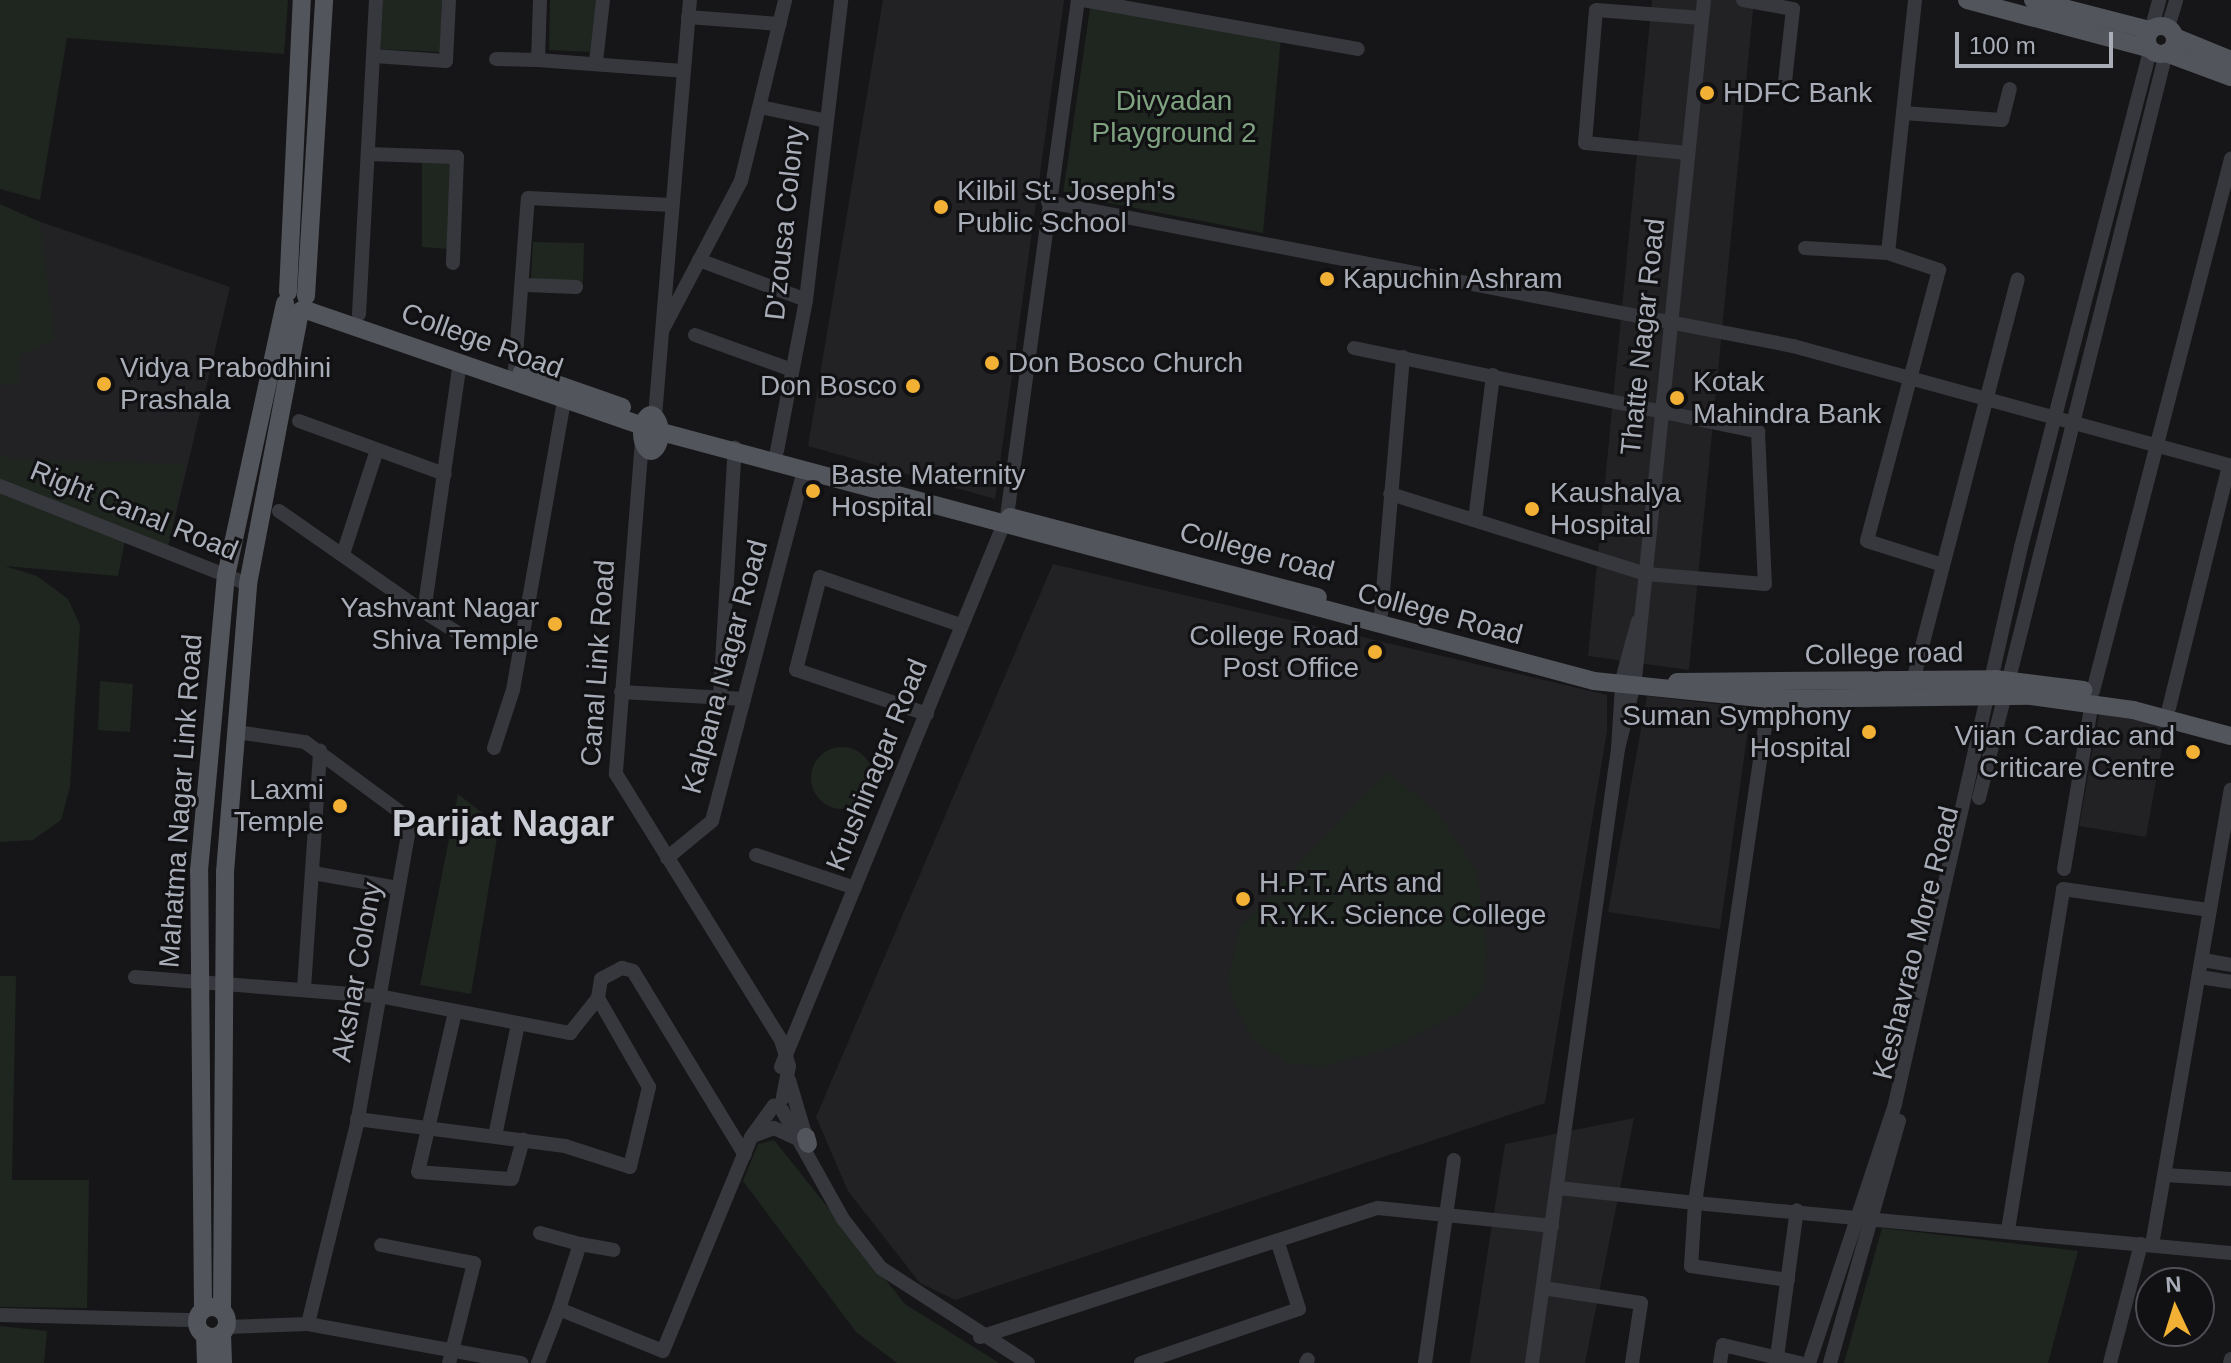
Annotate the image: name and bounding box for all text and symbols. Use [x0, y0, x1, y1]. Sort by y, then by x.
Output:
scale bar [1959, 16, 2117, 66]
text: 100 m [1969, 32, 2036, 59]
place label: HDFC Bank [1723, 76, 1872, 110]
park label: Divyadan Playground 2 [1091, 84, 1257, 150]
marker: HDFC Bank [1698, 84, 1716, 102]
street label: D'zousa Colony [758, 124, 812, 322]
place label: Kilbil St. Joseph's Public School [957, 174, 1176, 240]
marker: Kilbil St. Joseph's Public School [932, 198, 950, 216]
street label: Thatte Nagar Road [1614, 217, 1672, 457]
place label: Kapuchin Ashram [1343, 262, 1564, 296]
marker: Kapuchin Ashram [1318, 270, 1336, 288]
street label: College Road [397, 296, 567, 386]
place label: Don Bosco Church [1008, 346, 1243, 380]
place label: Vidya Prabodhini Prashala [120, 351, 331, 417]
marker: Don Bosco Church [983, 354, 1001, 372]
place label: Kotak Mahindra Bank [1693, 365, 1881, 431]
place label: Don Bosco [760, 369, 897, 403]
marker: Vidya Prabodhini Prashala [95, 375, 113, 393]
marker: Don Bosco [904, 377, 922, 395]
marker: Kotak Mahindra Bank [1668, 389, 1686, 407]
street label: Right Canal Road [25, 454, 243, 568]
place label: Baste Maternity Hospital [831, 458, 1026, 524]
place label: Kaushalya Hospital [1550, 476, 1681, 542]
marker: Baste Maternity Hospital [802, 480, 824, 502]
marker: Kaushalya Hospital [1521, 498, 1543, 520]
street label: College road [1176, 515, 1338, 589]
street label: Kalpana Nagar Road [675, 536, 775, 798]
street label: Canal Link Road [574, 559, 622, 767]
street label: College Road [1354, 576, 1526, 652]
place label: Yashvant Nagar Shiva Temple [340, 591, 539, 657]
marker: Yashvant Nagar Shiva Temple [546, 615, 564, 633]
place label: College Road Post Office [1189, 619, 1359, 685]
street label: Mahatma Nagar Link Road [153, 633, 209, 969]
street label: College road [1804, 636, 1964, 672]
marker: College Road Post Office [1366, 643, 1384, 661]
street label: Krushinagar Road [819, 654, 935, 876]
place label: Suman Symphony Hospital [1622, 699, 1851, 765]
place label: Vijan Cardiac and Criticare Centre [1954, 719, 2175, 785]
marker: Suman Symphony Hospital [1858, 721, 1880, 743]
marker: Vijan Cardiac and Criticare Centre [2182, 741, 2204, 763]
place label: Laxmi Temple [234, 773, 324, 839]
marker: Laxmi Temple [331, 797, 349, 815]
district label: Parijat Nagar [392, 802, 614, 846]
street label: Keshavrao More Road [1866, 803, 1966, 1083]
place label: H.P.T. Arts and R.Y.K. Science College [1259, 866, 1546, 932]
street label: Akshar Colony [325, 879, 389, 1065]
marker: H.P.T. Arts and R.Y.K. Science College [1234, 890, 1252, 908]
north arrow [2135, 1267, 2215, 1347]
text: N [2165, 1272, 2182, 1298]

